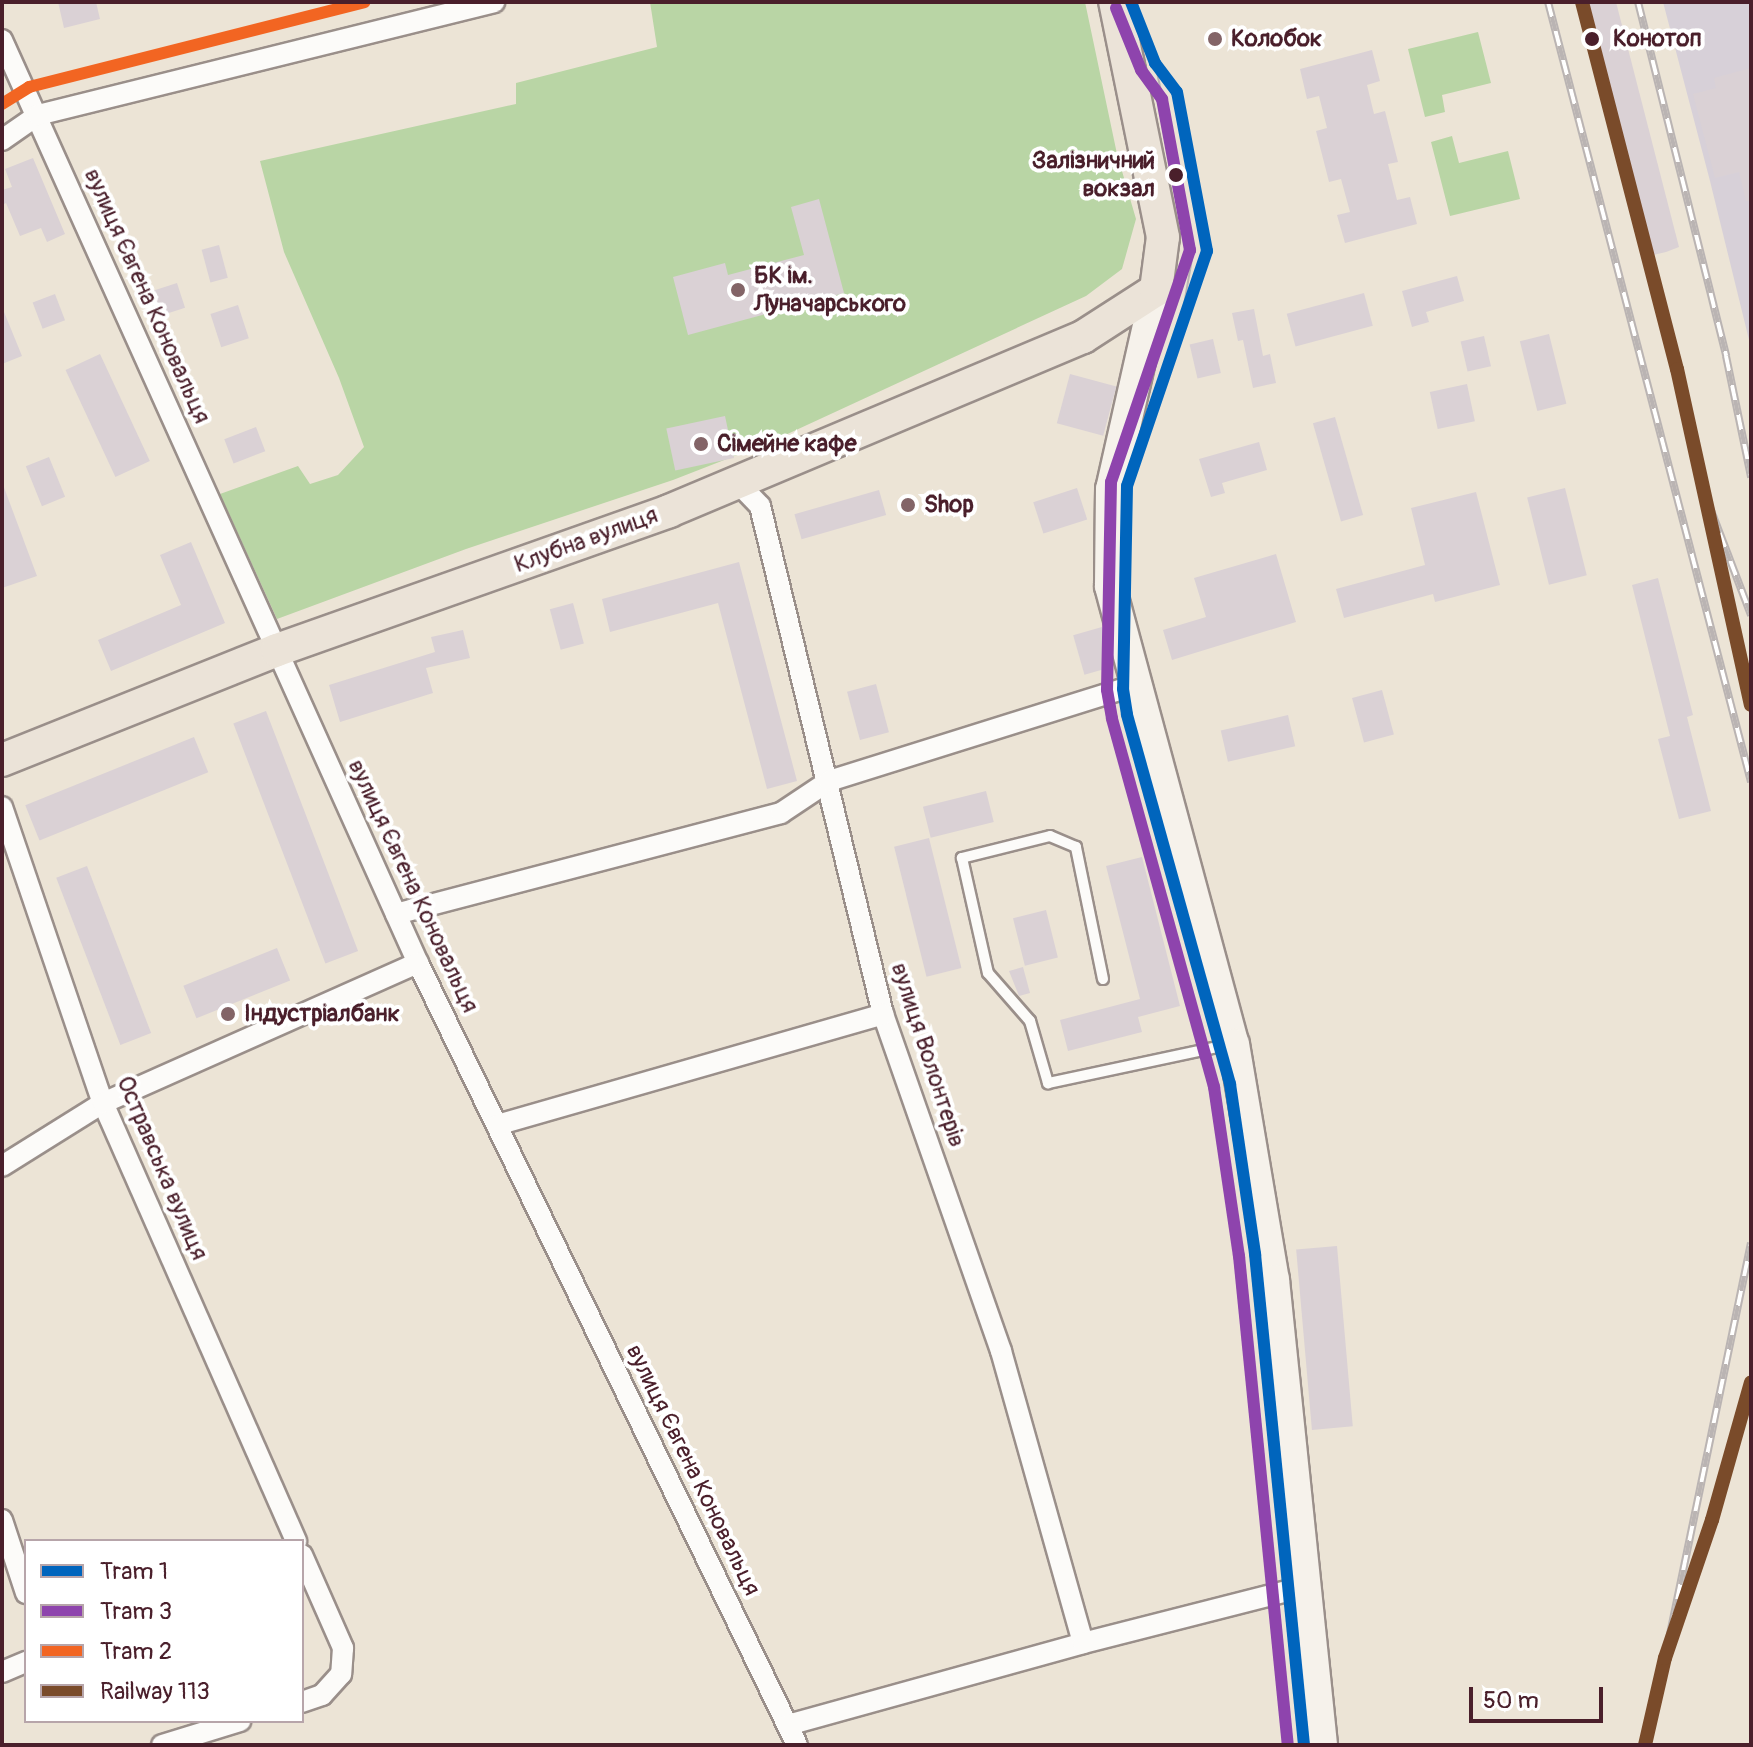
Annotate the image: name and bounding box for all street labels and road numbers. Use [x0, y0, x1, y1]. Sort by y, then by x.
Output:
street label: вулиця Євгена Коновальця [78, 164, 216, 428]
street label: Клубна вулиця [510, 501, 662, 579]
street label: вулиця Євгена Коновальця [342, 755, 484, 1017]
street label: вулиця Волонтерів [885, 959, 971, 1151]
street label: Остравська вулиця [110, 1072, 214, 1264]
street label: вулиця Євгена Коновальця [620, 1340, 766, 1600]

